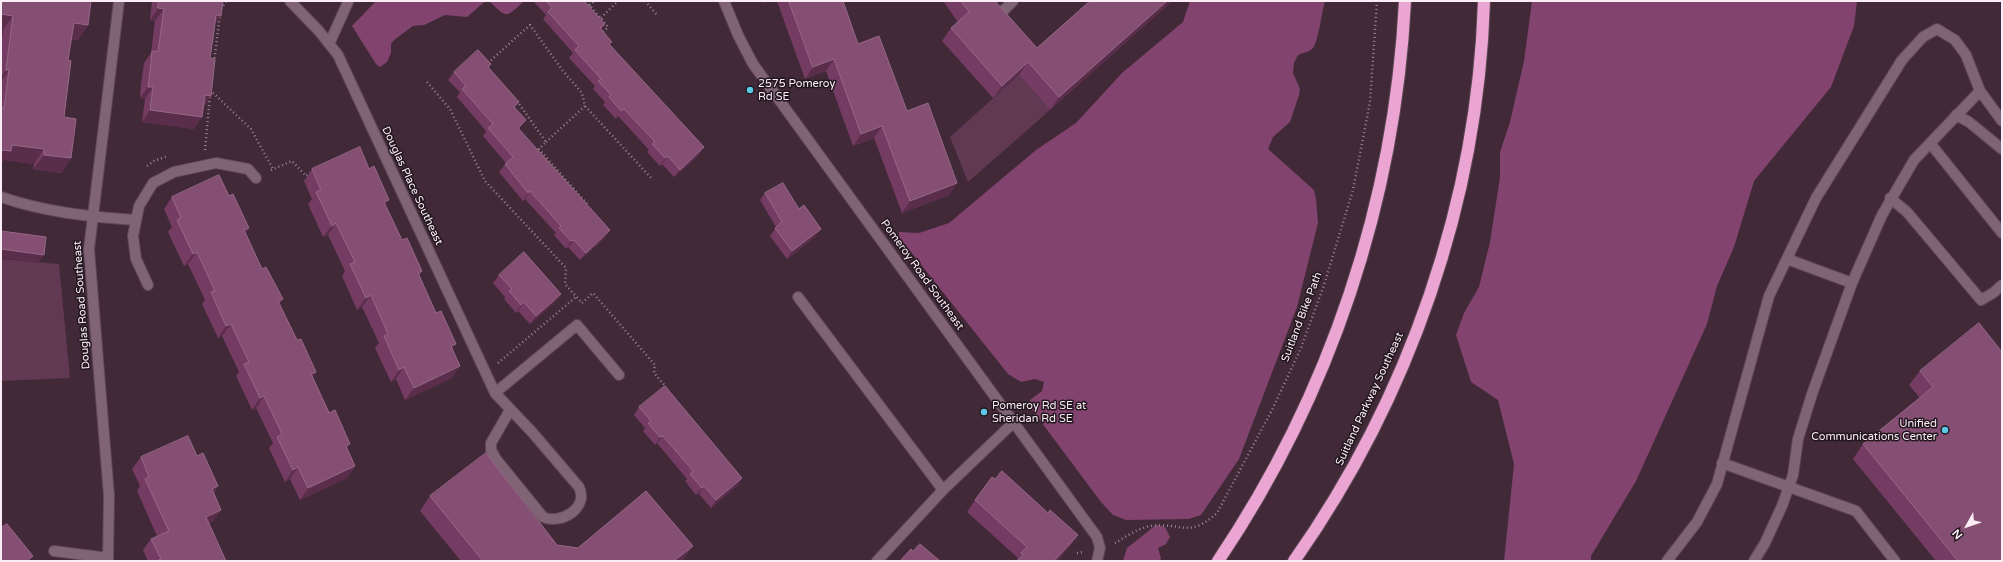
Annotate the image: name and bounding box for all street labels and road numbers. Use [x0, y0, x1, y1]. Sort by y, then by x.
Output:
street label: Douglas Place Southeast [379, 125, 445, 247]
street label: Pomeroy Road Southeast [878, 217, 966, 333]
street label: Douglas Road Southeast [71, 240, 93, 370]
street label: Suitland Bike Path [1279, 270, 1325, 364]
street label: Suitland Parkway Southeast [1333, 330, 1407, 468]

